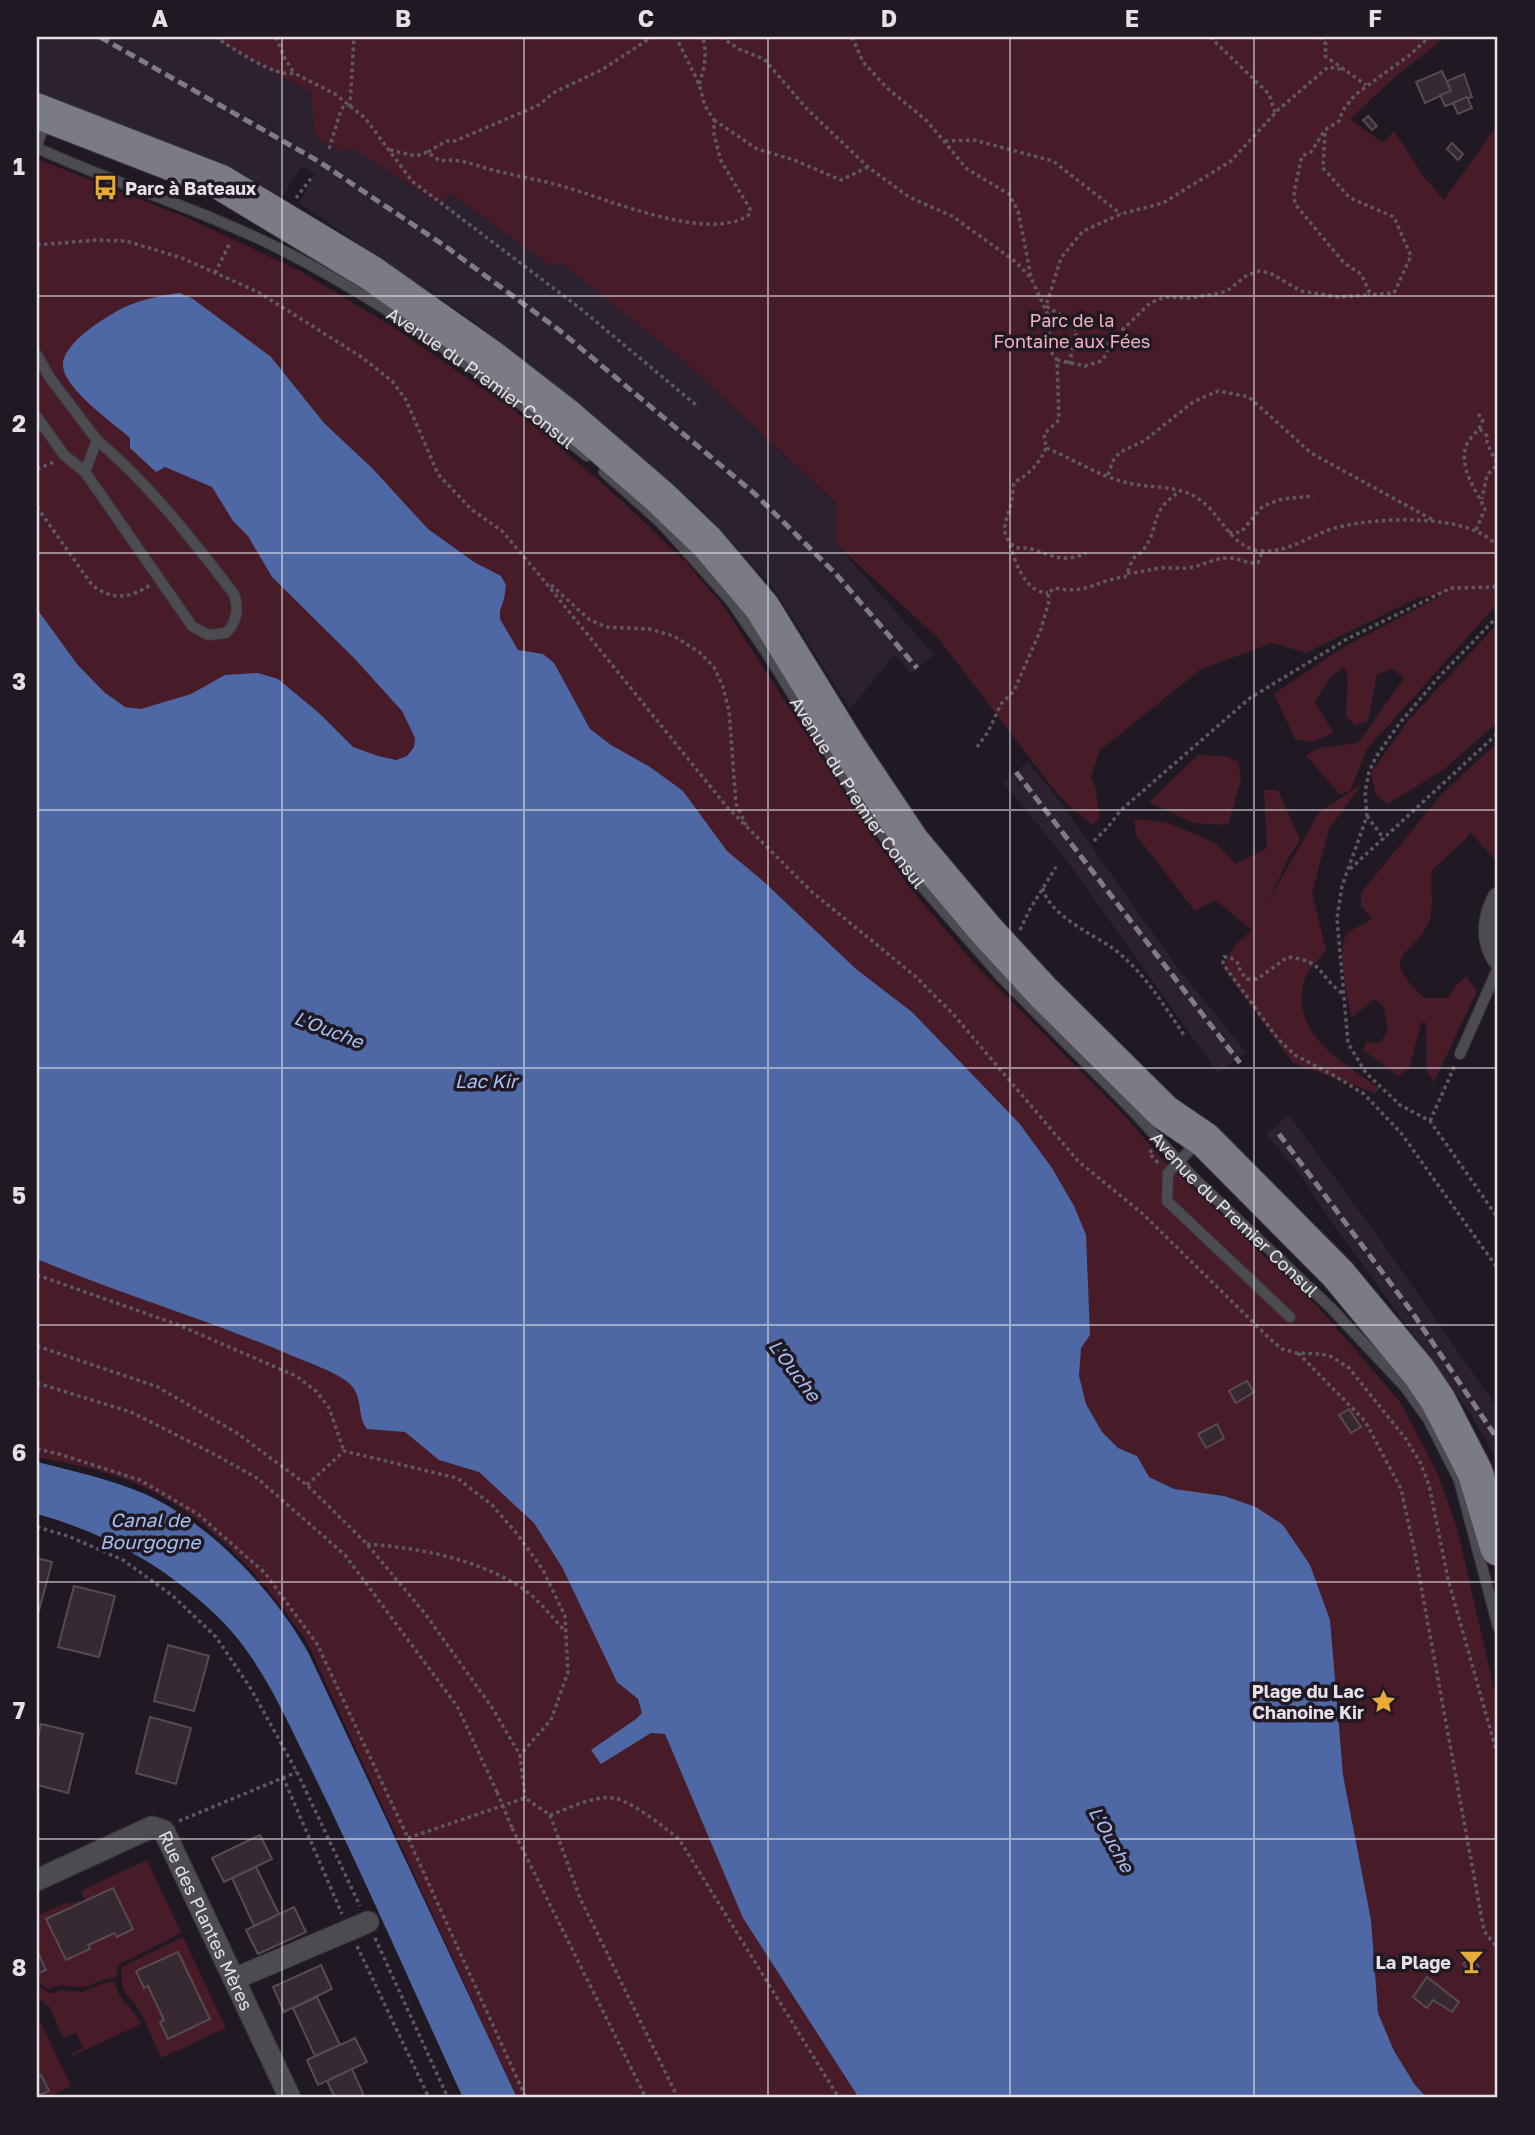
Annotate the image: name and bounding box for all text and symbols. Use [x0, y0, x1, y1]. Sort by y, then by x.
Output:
text: A [152, 4, 169, 32]
text: B [395, 4, 411, 32]
text: C [638, 4, 654, 32]
text: D [881, 4, 897, 32]
text: E [1125, 4, 1139, 32]
text: F [1368, 4, 1382, 32]
text: 1 [13, 152, 25, 180]
bus stop icon: Parc à Bateaux [91, 174, 119, 202]
place label: Parc à Bateaux [125, 177, 257, 199]
street label: Avenue du Premier Consul [383, 302, 579, 453]
park label: Parc de la Fontaine aux Fées [994, 309, 1150, 352]
text: 2 [12, 409, 26, 437]
text: 3 [12, 667, 26, 695]
street label: Avenue du Premier Consul [786, 692, 931, 893]
text: 4 [12, 924, 26, 952]
water label: L'Ouche [291, 1005, 368, 1053]
water label: Lac Kir [455, 1069, 520, 1092]
street label: Avenue du Premier Consul [1146, 1127, 1323, 1301]
text: 5 [12, 1181, 26, 1209]
water label: L'Ouche [764, 1334, 827, 1407]
text: 6 [12, 1438, 26, 1466]
water label: Canal de Bourgogne [100, 1508, 202, 1553]
place label: Plage du Lac Chanoine Kir [1252, 1680, 1364, 1723]
place icon: Plage du Lac Chanoine Kir [1370, 1687, 1398, 1715]
text: 7 [13, 1696, 25, 1724]
water label: L'Ouche [1085, 1802, 1140, 1878]
street label: Rue des Plantes Mères [154, 1827, 258, 2014]
bar icon: La Plage [1457, 1948, 1485, 1976]
place label: La Plage [1375, 1951, 1451, 1973]
text: 8 [12, 1953, 26, 1981]

